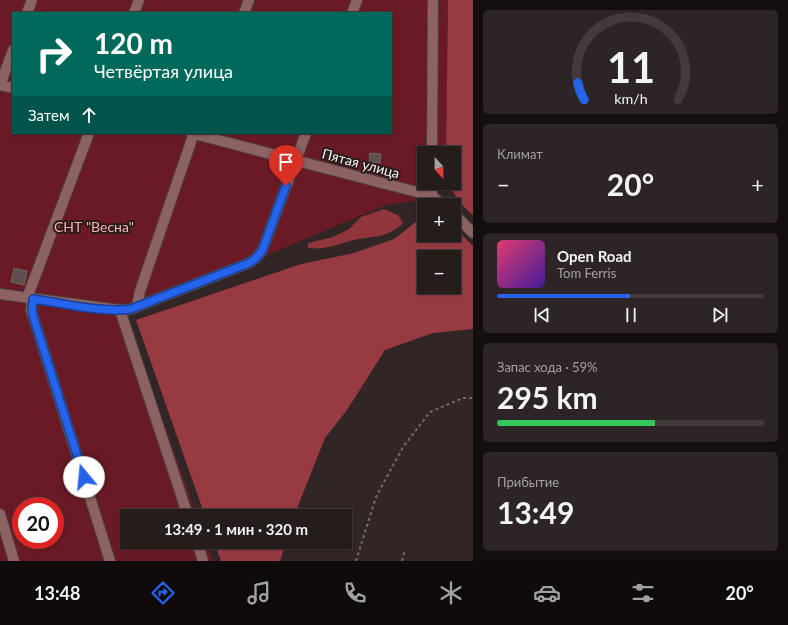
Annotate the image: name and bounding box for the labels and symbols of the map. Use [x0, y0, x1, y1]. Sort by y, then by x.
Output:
street label: Пятая улица [320, 144, 402, 182]
pin [269, 145, 303, 186]
north arrow [417, 146, 461, 190]
park label: СНТ "Весна" [54, 218, 134, 235]
position arrow [63, 456, 105, 498]
speed limit sign: 20 [12, 497, 64, 549]

